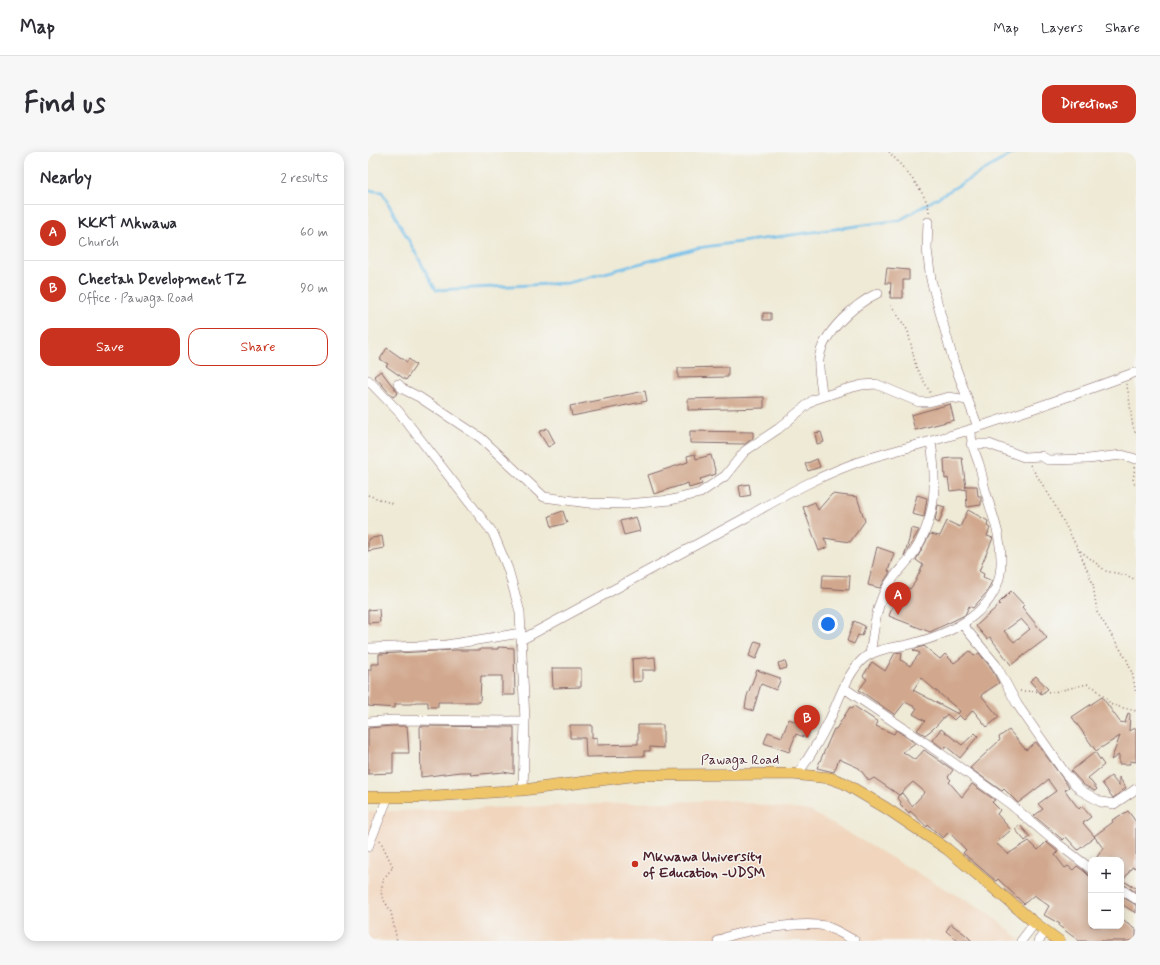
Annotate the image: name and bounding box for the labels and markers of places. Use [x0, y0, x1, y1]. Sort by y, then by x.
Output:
pin: A [885, 582, 911, 615]
pin: B [794, 705, 820, 738]
place label: Mkwawa University of Education -UDSM [643, 848, 765, 882]
marker: Mkwawa University of Education -UDSM [630, 859, 640, 869]

